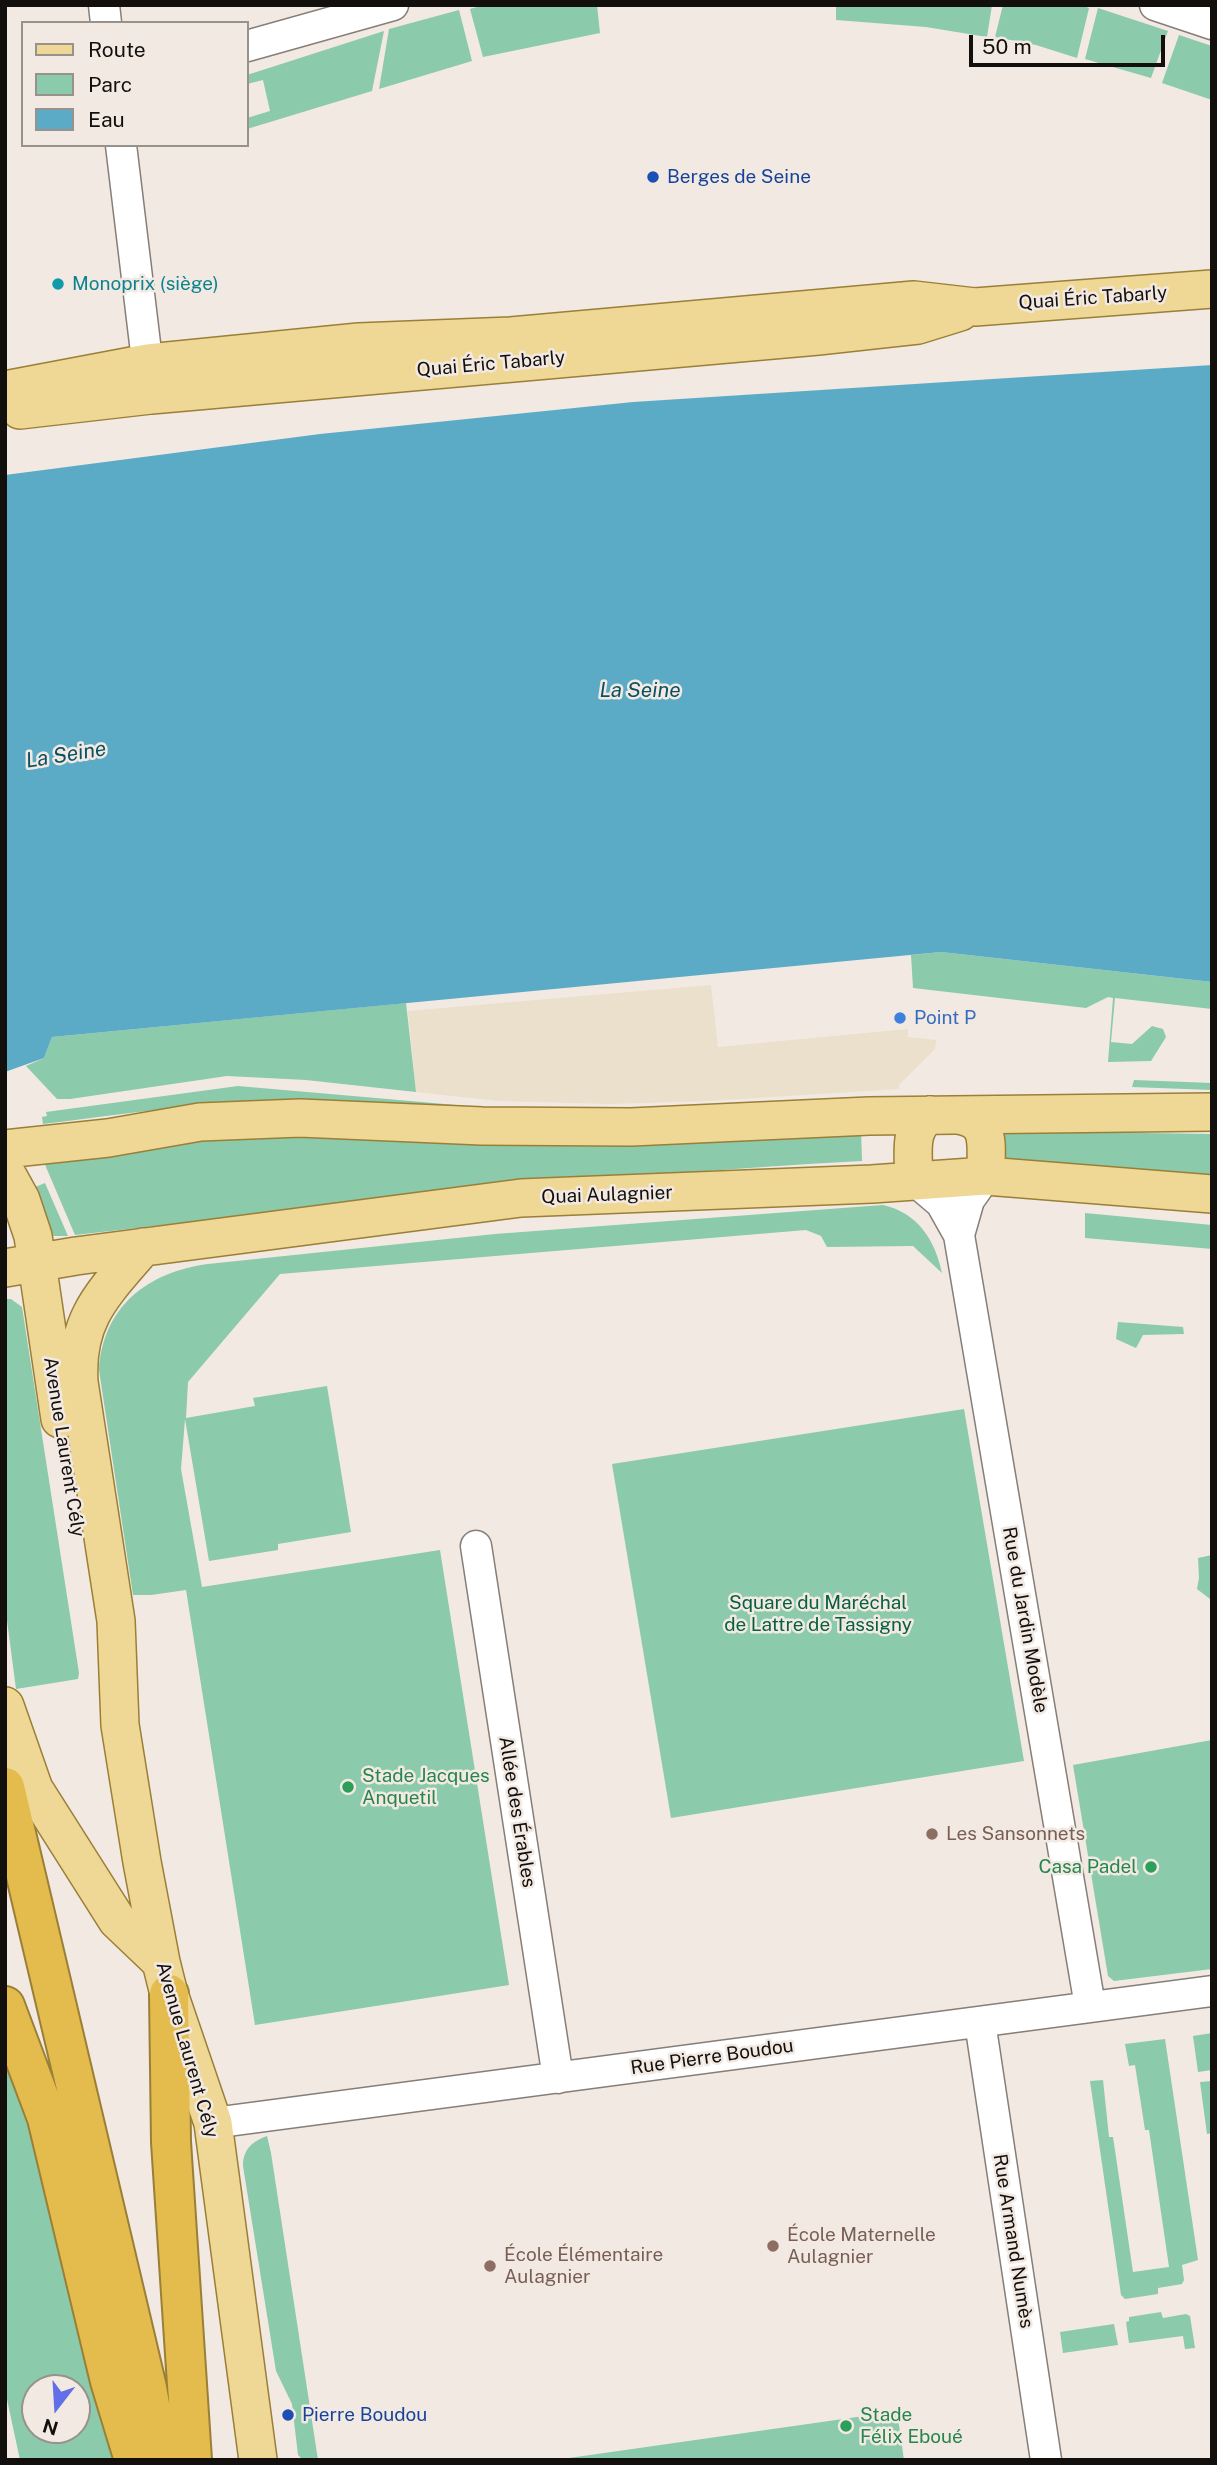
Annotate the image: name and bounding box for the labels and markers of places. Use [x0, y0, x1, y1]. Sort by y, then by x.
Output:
place label: Berges de Seine [667, 166, 811, 188]
marker: Berges de Seine [645, 169, 661, 185]
place label: Monoprix (siège) [72, 273, 219, 295]
marker: Monoprix (siège) [50, 276, 66, 292]
place label: Point P [914, 1007, 976, 1029]
marker: Point P [892, 1010, 908, 1026]
place label: Stade Jacques Anquetil [362, 1765, 490, 1809]
marker: Stade Jacques Anquetil [340, 1779, 356, 1795]
place label: Les Sansonnets [946, 1823, 1085, 1845]
marker: Les Sansonnets [924, 1826, 940, 1842]
place label: Casa Padel [1039, 1856, 1137, 1878]
marker: Casa Padel [1143, 1859, 1159, 1875]
place label: École Maternelle Aulagnier [787, 2224, 936, 2268]
marker: École Maternelle Aulagnier [765, 2238, 781, 2254]
place label: École Élémentaire Aulagnier [504, 2244, 663, 2288]
marker: École Élémentaire Aulagnier [482, 2258, 498, 2274]
place label: Pierre Boudou [302, 2404, 427, 2426]
place label: Stade Félix Eboué [860, 2404, 963, 2448]
marker: Pierre Boudou [280, 2407, 296, 2423]
marker: Stade Félix Eboué [838, 2418, 854, 2434]

